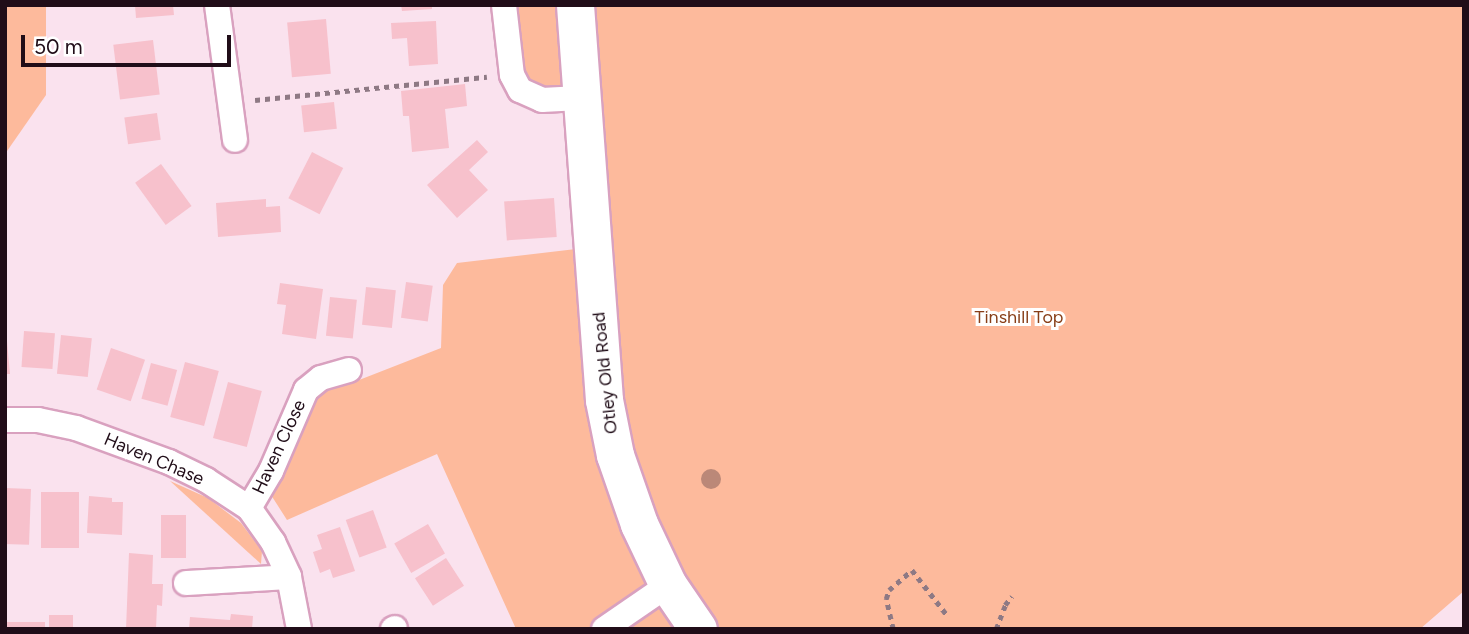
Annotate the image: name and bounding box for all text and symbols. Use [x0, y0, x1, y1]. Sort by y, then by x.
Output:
scale bar [24, 21, 234, 65]
text: 50 m [34, 34, 83, 59]
park label: Tinshill Top [974, 306, 1064, 328]
street label: Otley Old Road [588, 311, 622, 435]
street label: Haven Close [248, 396, 310, 498]
street label: Haven Chase [101, 428, 207, 490]

